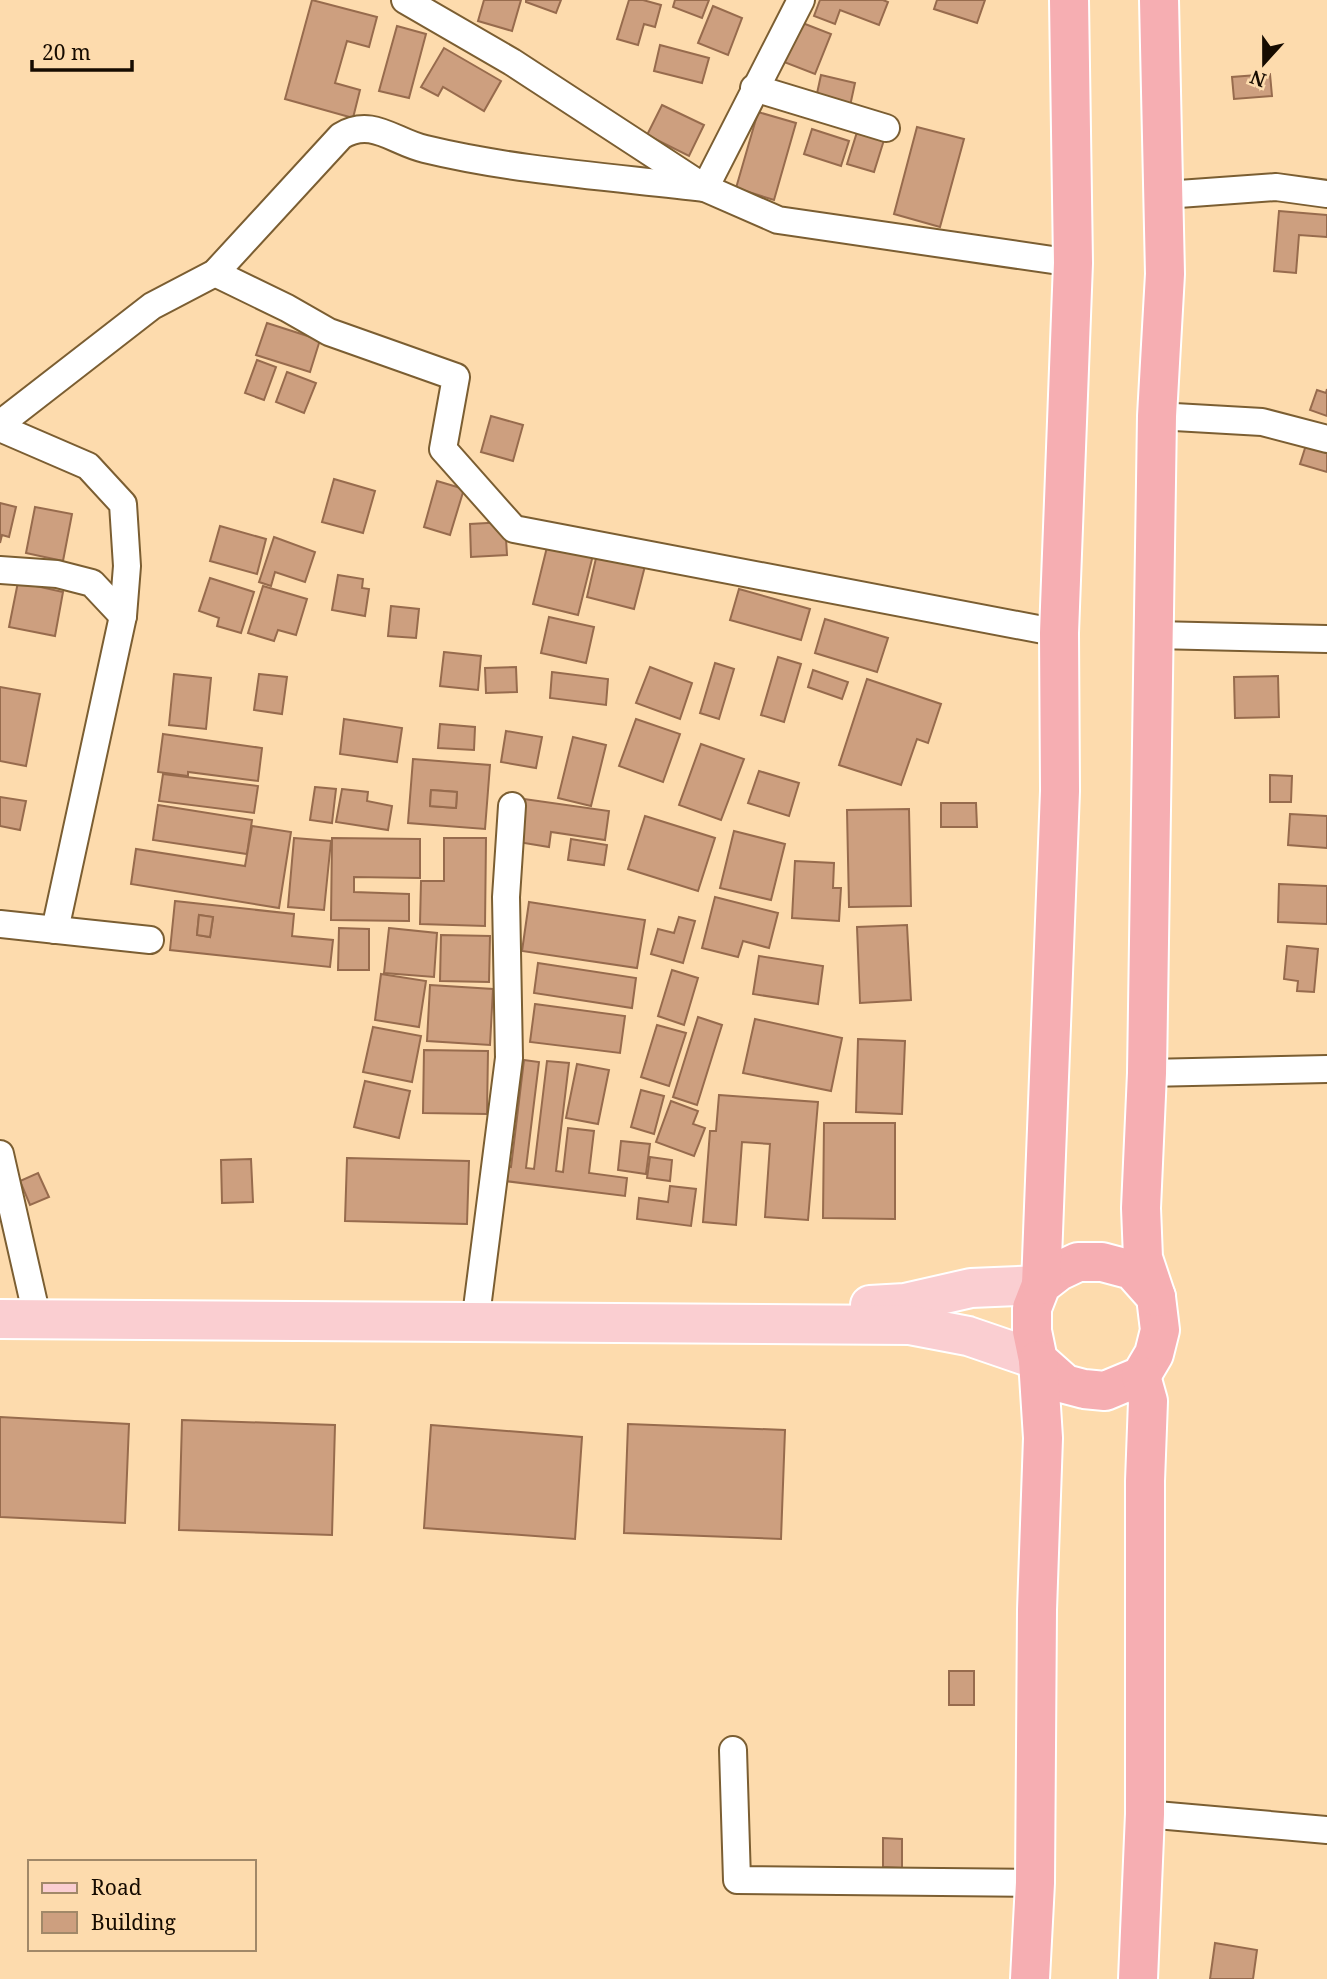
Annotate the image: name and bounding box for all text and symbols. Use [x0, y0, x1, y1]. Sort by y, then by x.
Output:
scale bar [32, 28, 131, 72]
north arrow [1229, 28, 1299, 98]
text: 20 m [42, 38, 91, 66]
text: N [1246, 64, 1270, 94]
legend [28, 1860, 256, 1951]
text: Road [91, 1873, 142, 1901]
text: Building [91, 1908, 176, 1936]

